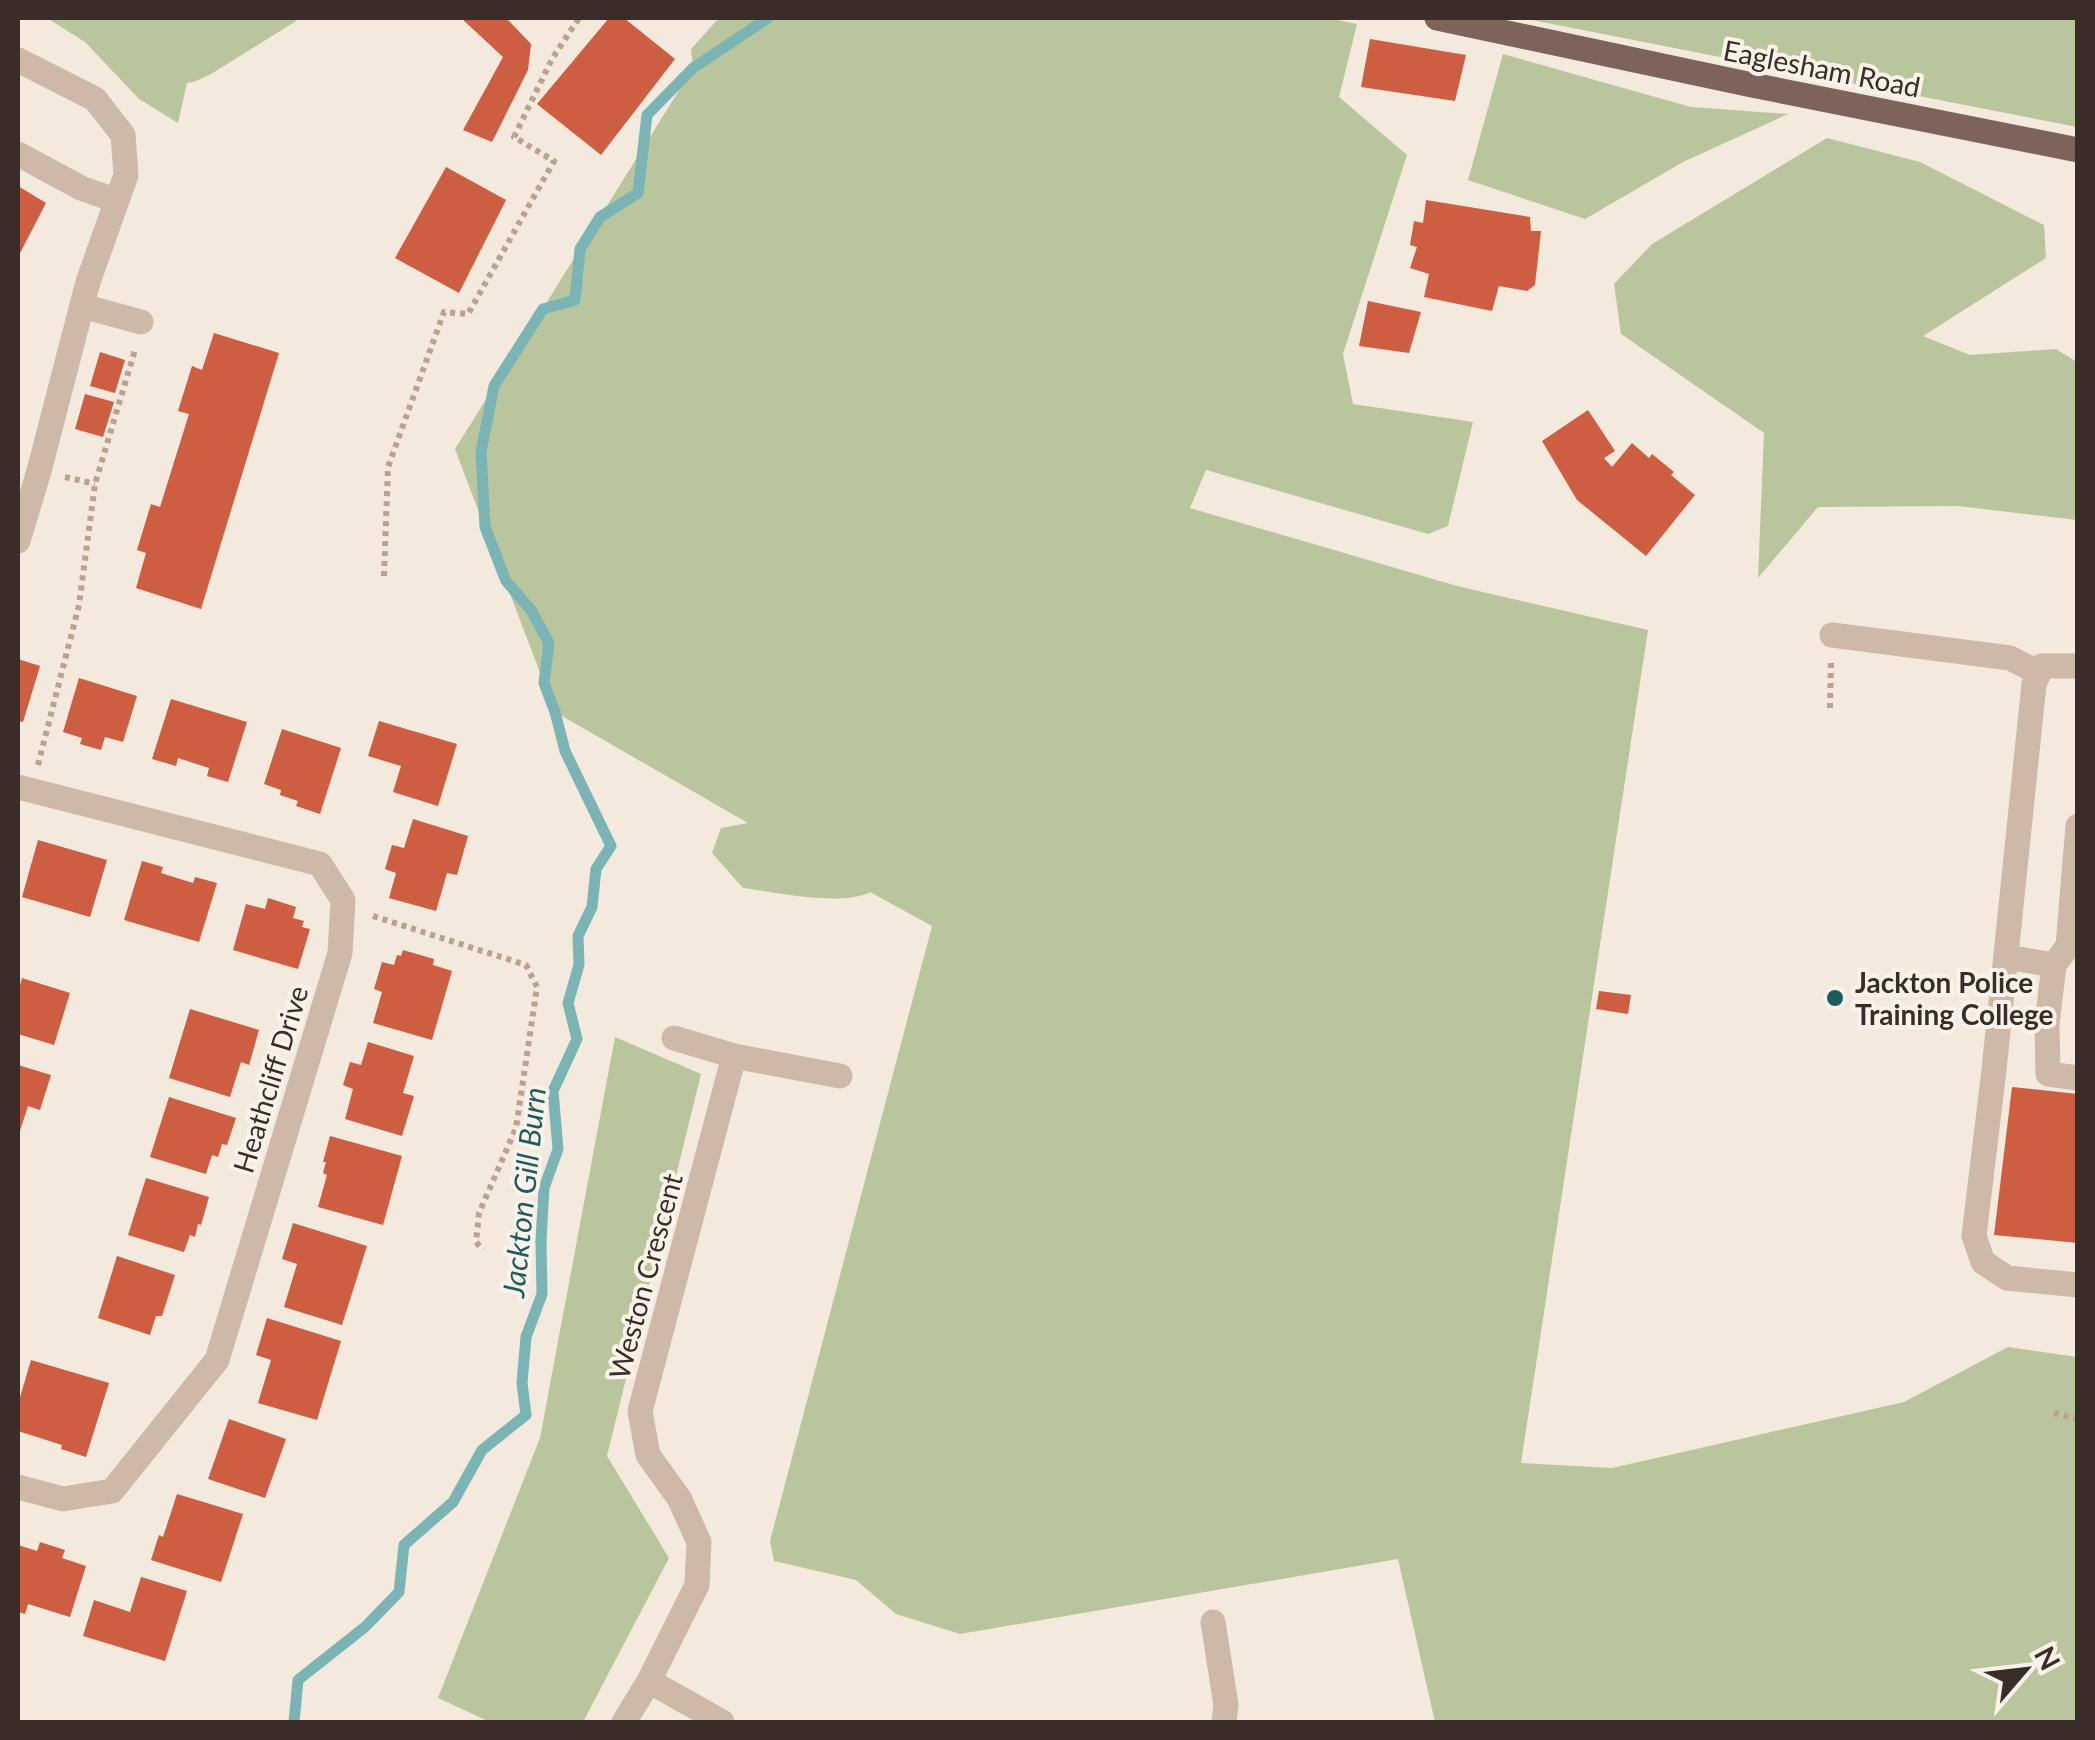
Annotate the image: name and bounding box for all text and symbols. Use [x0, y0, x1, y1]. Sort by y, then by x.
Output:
street label: Eaglesham Road [1721, 32, 1923, 104]
place label: Jackton Police Training College [1855, 965, 2054, 1031]
street label: Heathcliff Drive [225, 981, 315, 1177]
marker: Jackton Police Training College [1824, 987, 1846, 1009]
water label: Jackton Gill Burn [494, 1085, 552, 1300]
street label: Weston Crescent [601, 1169, 689, 1383]
north arrow [1975, 1620, 2075, 1720]
text: N [2028, 1640, 2068, 1675]

